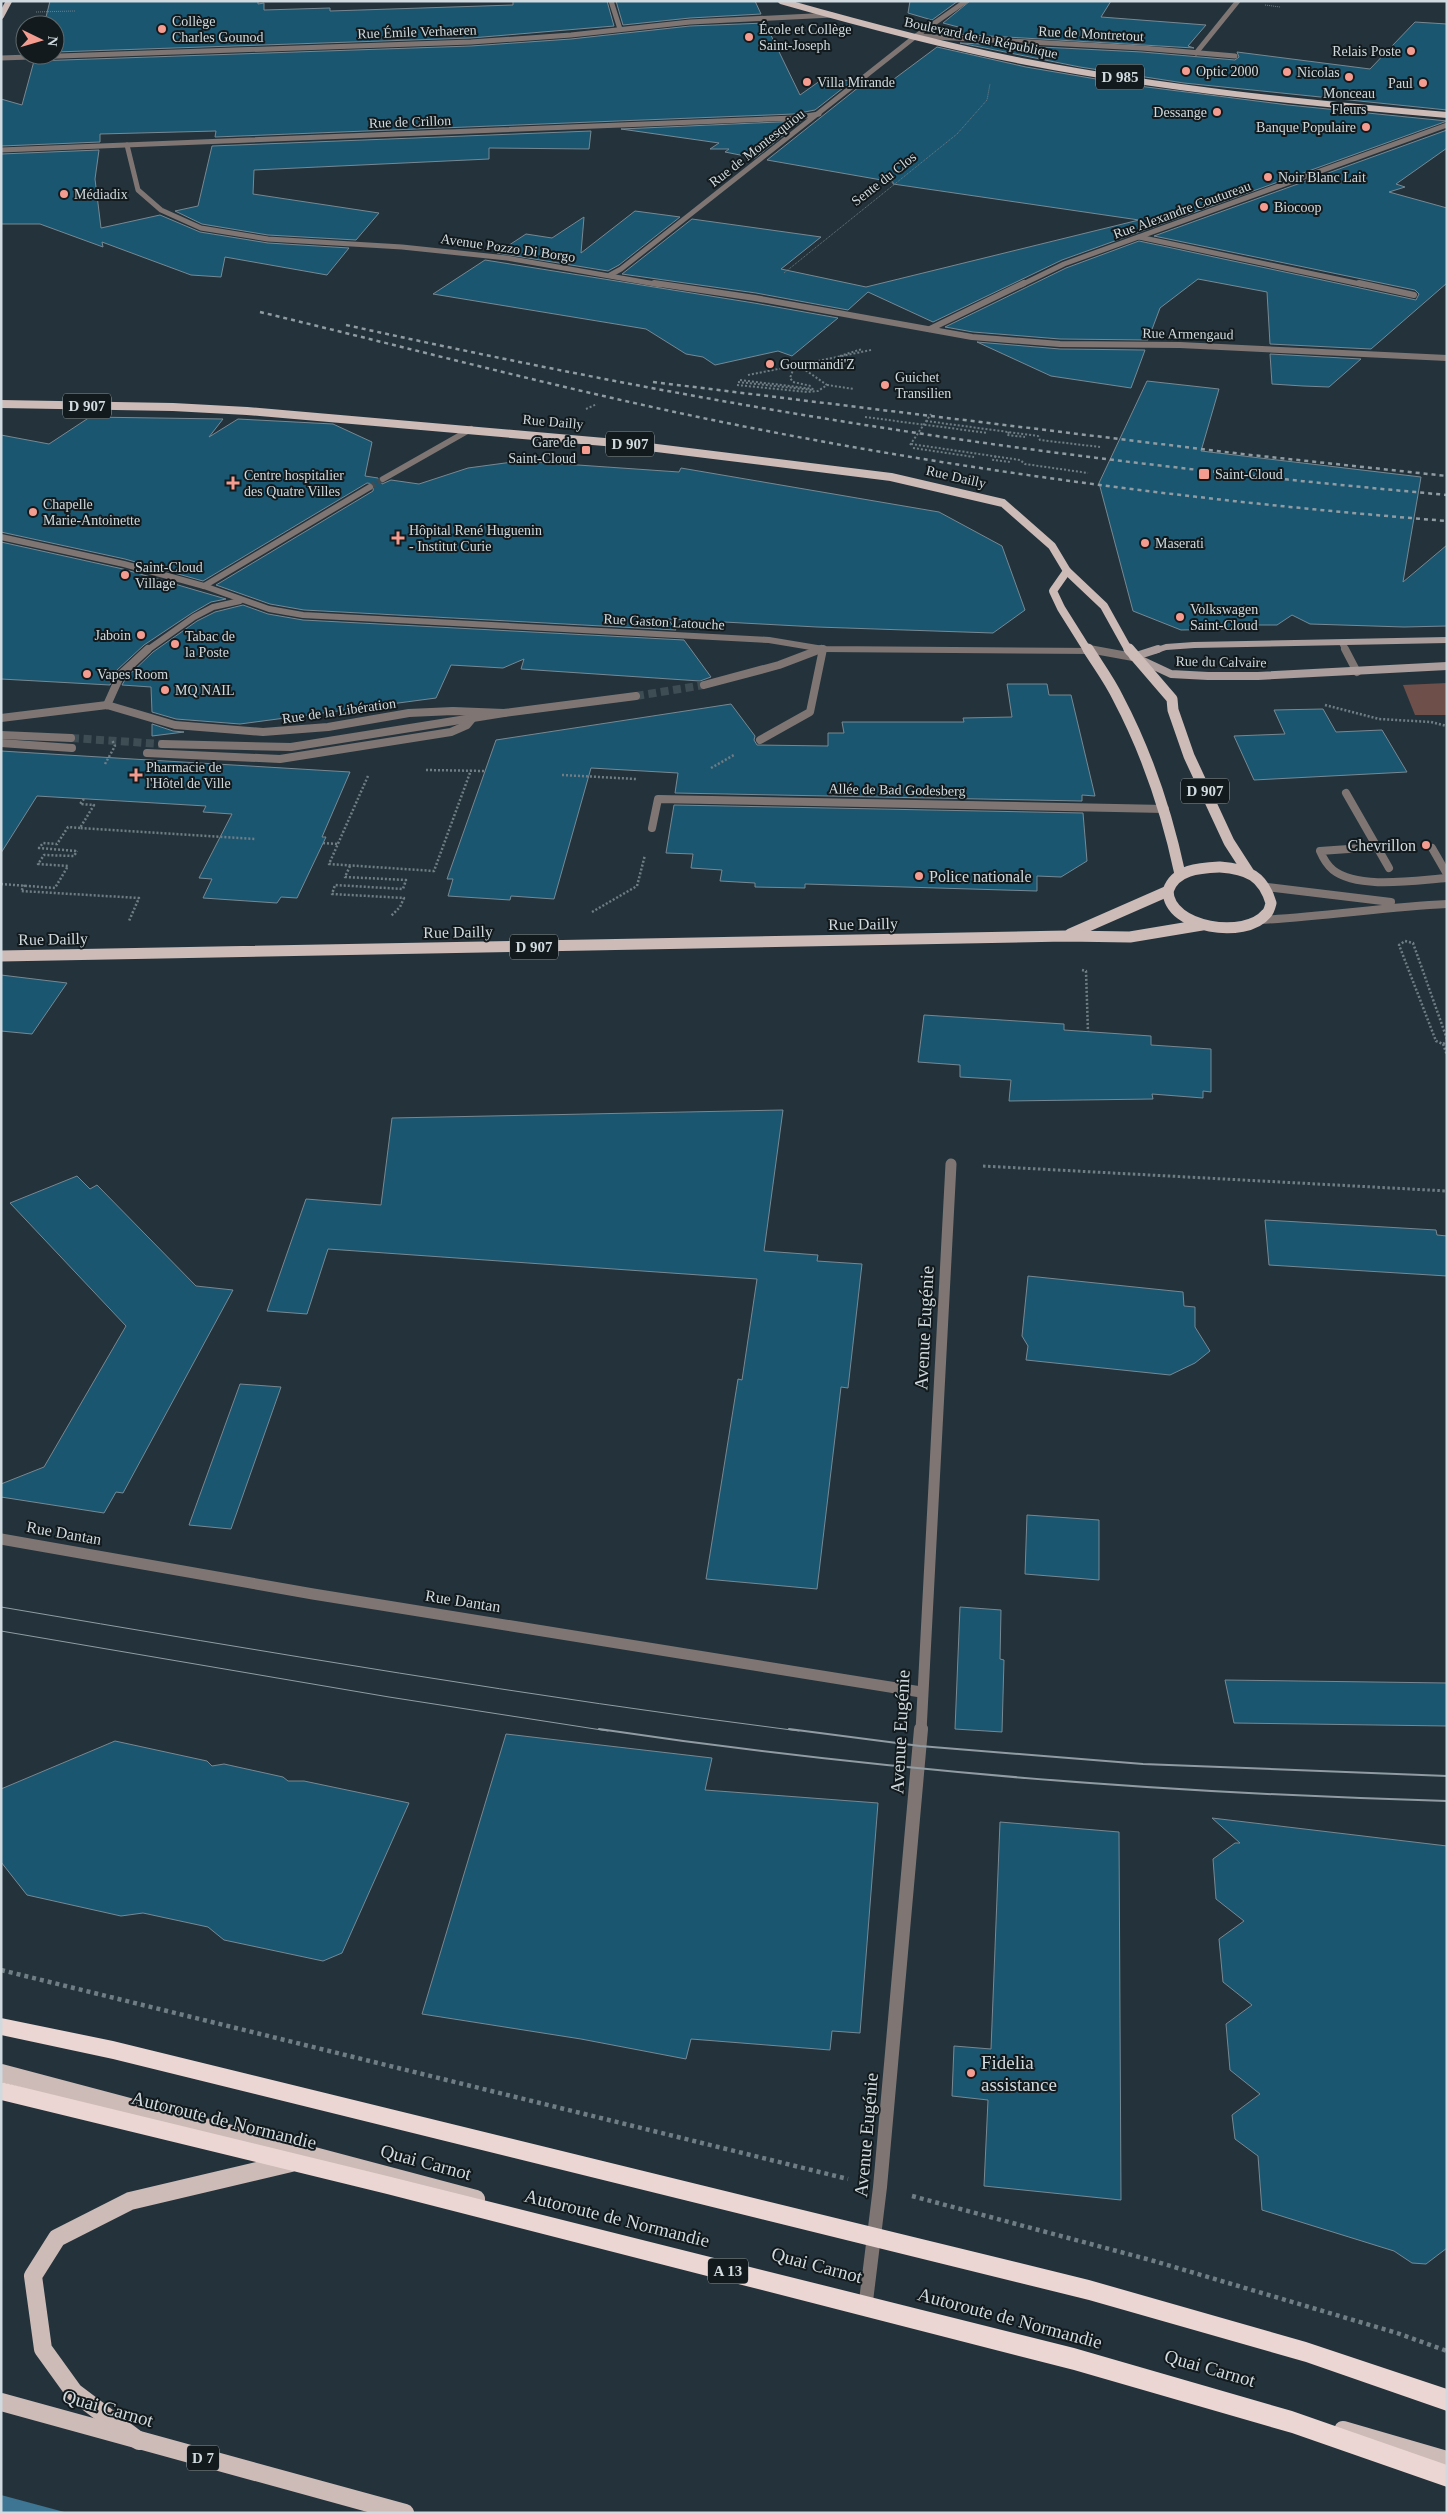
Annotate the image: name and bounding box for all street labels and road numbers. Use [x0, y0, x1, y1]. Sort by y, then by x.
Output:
street label: Boulevard de la République [903, 14, 1059, 62]
street label: Rue Émile Verhaeren [357, 21, 477, 42]
street label: Rue de Montretout [1038, 24, 1144, 44]
road number: D 985 [1096, 64, 1144, 90]
street label: Rue de Montesquiou [706, 106, 808, 190]
street label: Rue de Crillon [369, 113, 451, 131]
street label: Sente du Clos [849, 149, 919, 209]
street label: Rue Alexandre Coutureau [1111, 178, 1253, 242]
street label: Avenue Pozzo Di Borgo [440, 231, 576, 265]
street label: Rue Armengaud [1142, 326, 1234, 342]
road number: D 907 [63, 394, 111, 418]
street label: Rue Dailly [522, 412, 584, 432]
road number: D 907 [606, 432, 654, 456]
street label: Rue Dailly [925, 463, 987, 491]
street label: Rue Gaston Latouche [603, 611, 725, 633]
street label: Rue du Calvaire [1175, 654, 1267, 670]
street label: Rue de la Libération [281, 696, 397, 726]
road number: D 907 [1181, 778, 1229, 804]
street label: Allée de Bad Godesberg [828, 781, 966, 799]
street label: Rue Dailly [828, 915, 898, 934]
street label: Rue Dailly [423, 923, 493, 942]
street label: Rue Dailly [18, 930, 88, 949]
road number: D 907 [510, 934, 558, 960]
street label: Avenue Eugénie [910, 1265, 938, 1391]
street label: Rue Dantan [25, 1518, 103, 1548]
street label: Rue Dantan [424, 1587, 502, 1615]
street label: Avenue Eugénie [886, 1669, 914, 1795]
street label: Avenue Eugénie [850, 2072, 882, 2198]
street label: Autoroute de Normandie [129, 2087, 319, 2153]
street label: Quai Carnot [378, 2140, 475, 2184]
street label: Autoroute de Normandie [522, 2185, 712, 2251]
street label: Quai Carnot [769, 2243, 866, 2287]
road number: A 13 [708, 2258, 748, 2284]
street label: Autoroute de Normandie [916, 2283, 1104, 2353]
street label: Quai Carnot [1162, 2345, 1258, 2391]
street label: Quai Carnot [60, 2385, 156, 2431]
road number: D 7 [187, 2446, 219, 2470]

